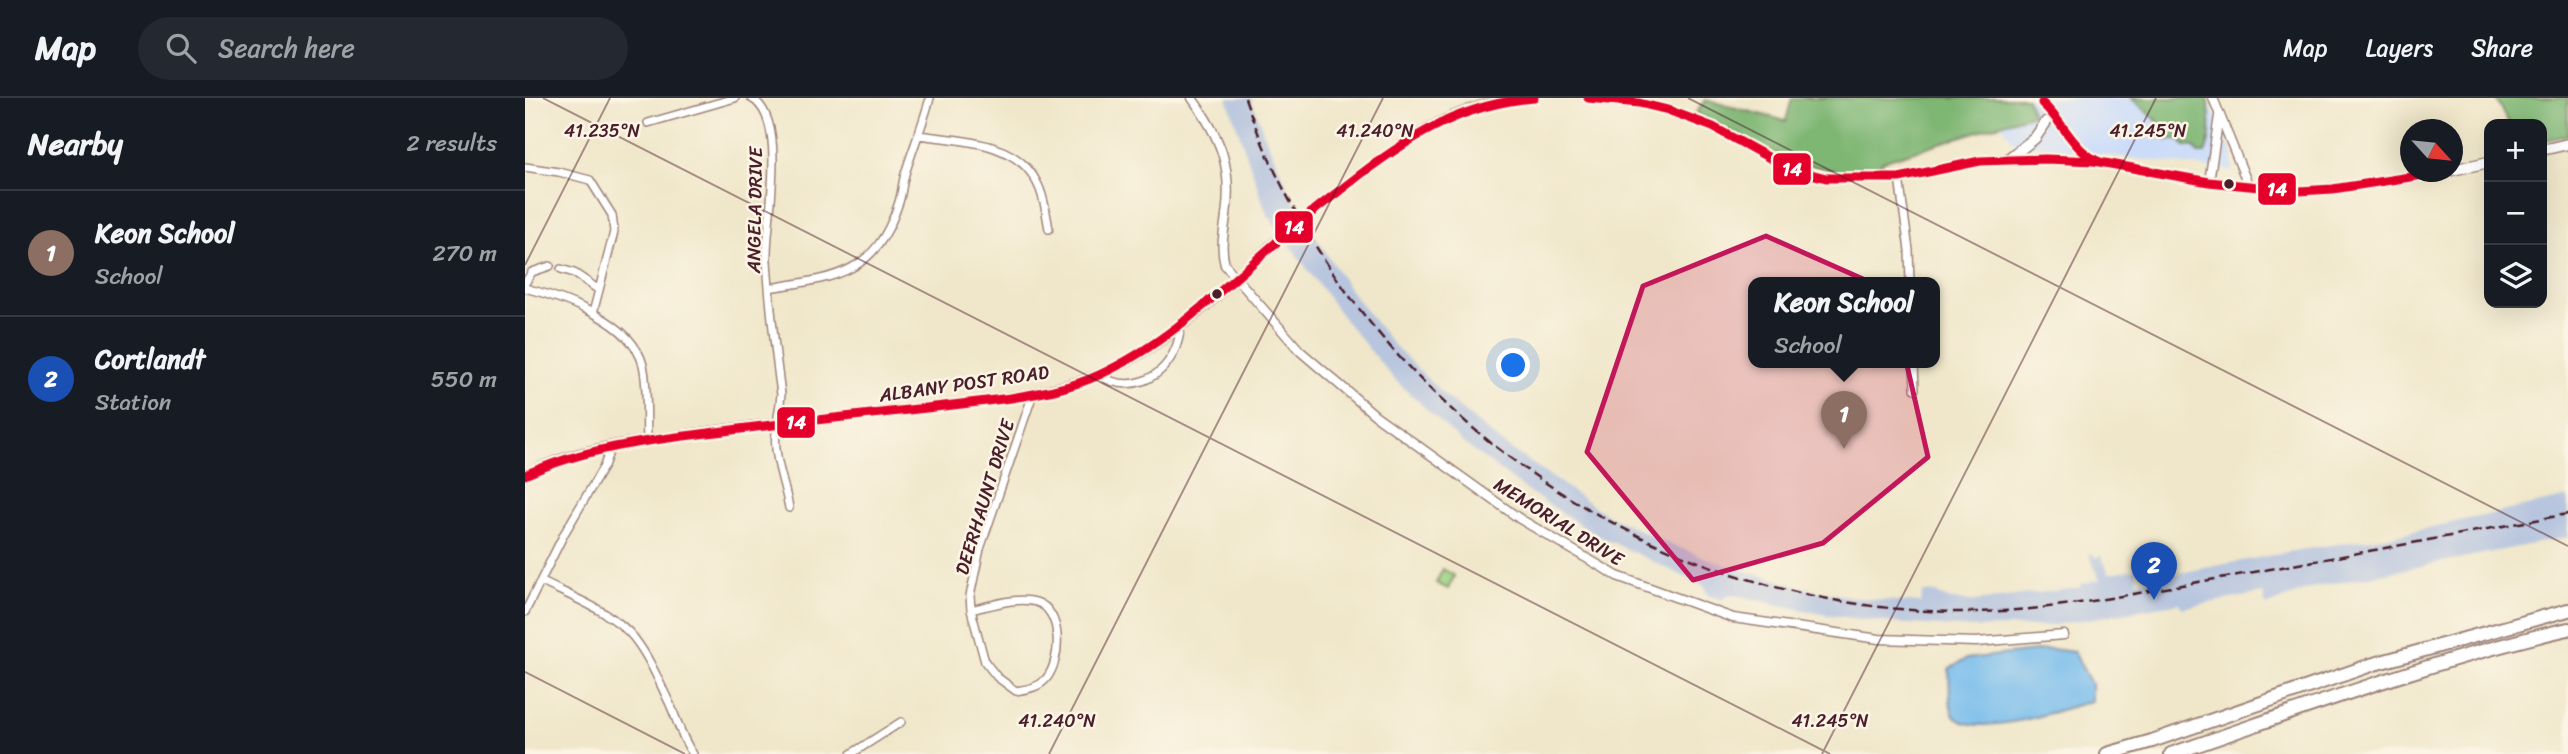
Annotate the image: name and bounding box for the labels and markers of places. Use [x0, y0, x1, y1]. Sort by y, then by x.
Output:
unlabelled marker [2222, 177, 2236, 191]
unlabelled marker [1210, 287, 1224, 301]
pin: 1 [1821, 391, 1867, 449]
pin: 2 [2131, 542, 2177, 600]

